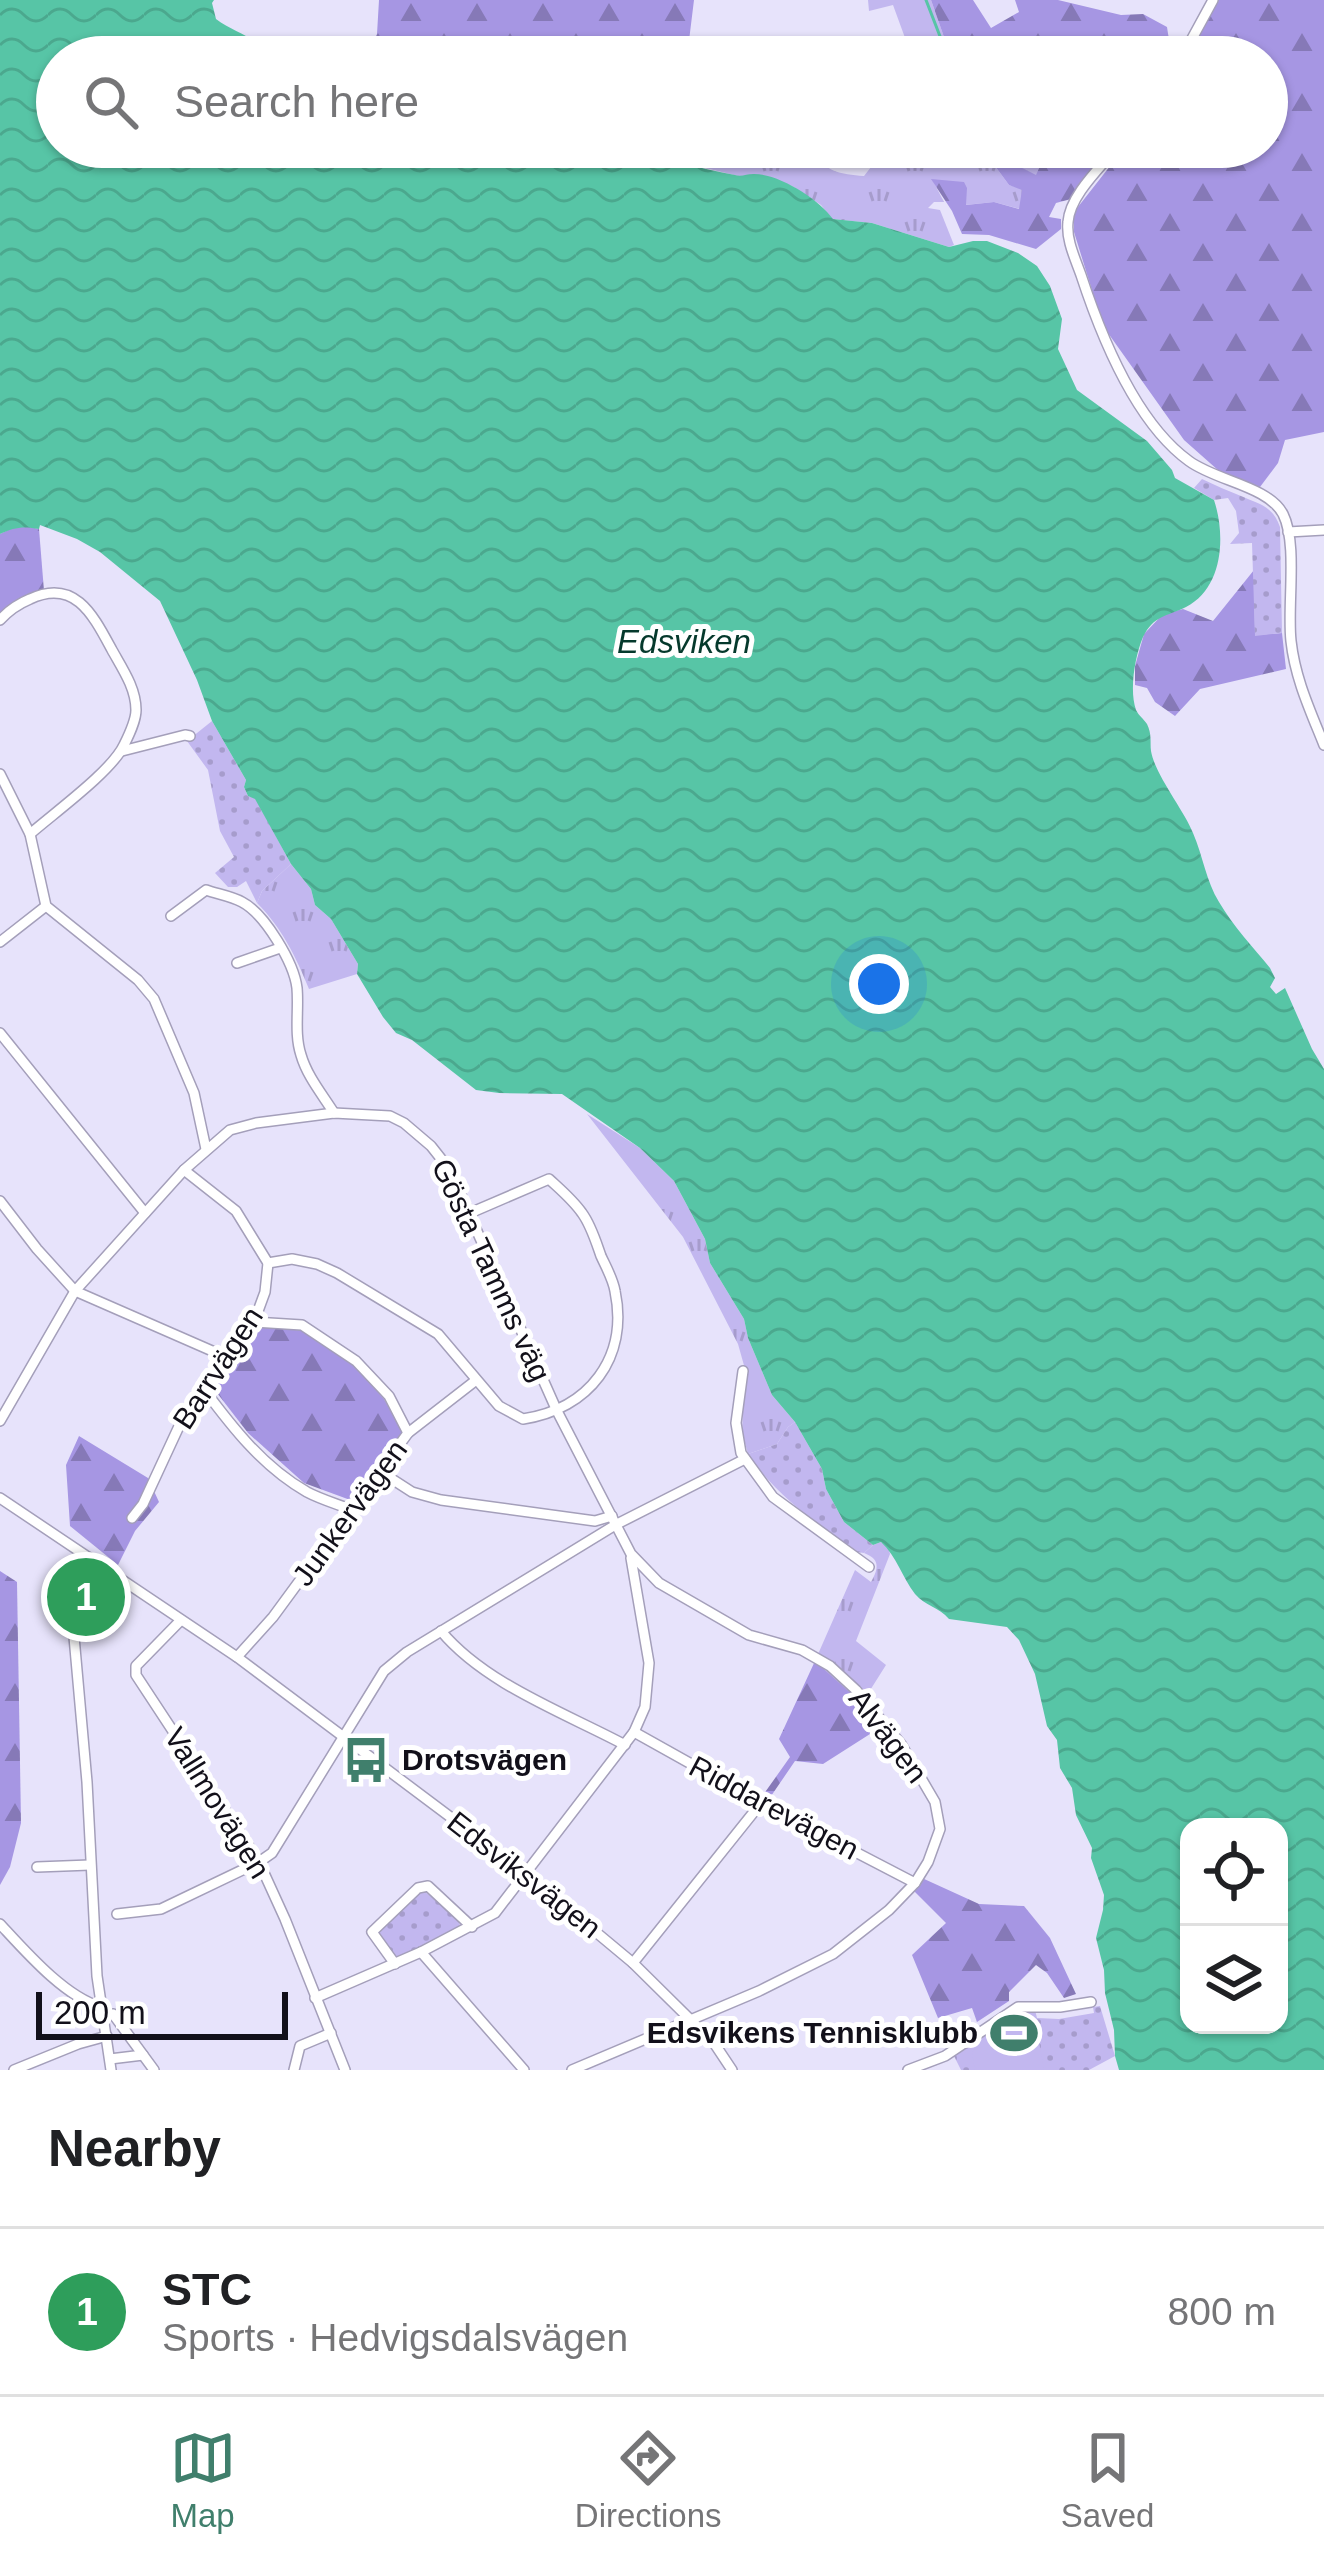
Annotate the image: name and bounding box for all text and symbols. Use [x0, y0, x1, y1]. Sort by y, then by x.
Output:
search box [36, 36, 1288, 168]
icon: search [78, 69, 144, 135]
text: Search here [174, 76, 419, 127]
water label: Edsviken [617, 623, 751, 660]
your location [849, 954, 909, 1014]
street label: Gösta Tamms väg [426, 1154, 557, 1386]
street label: Barrvägen [166, 1301, 269, 1435]
street label: Junkervägen [286, 1434, 413, 1592]
pin: 1 [47, 1552, 125, 1642]
street label: Alvägen [843, 1682, 934, 1789]
street label: Vallmovägen [158, 1721, 277, 1884]
bus stop icon: Drotsvägen [341, 1735, 391, 1785]
place label: Drotsvägen [402, 1743, 567, 1776]
street label: Riddarevägen [684, 1749, 864, 1866]
street label: Edsviksvägen [441, 1805, 607, 1945]
map controls [1180, 1818, 1288, 2034]
button: locate [1180, 1818, 1288, 1926]
button: layers [1180, 1926, 1288, 2034]
scale bar [36, 1986, 288, 2039]
text: 200 m [54, 1994, 146, 2031]
sports icon: Edsvikens Tennisklubb [989, 2008, 1039, 2058]
place label: Edsvikens Tennisklubb [647, 2016, 978, 2049]
text: Nearby [48, 2120, 221, 2177]
text: STC [162, 2264, 252, 2315]
text: 1 [76, 2290, 98, 2333]
text: 800 m [1168, 2290, 1276, 2333]
text: Sports · Hedvigsdalsvägen [162, 2316, 628, 2359]
tab: Map [170, 2425, 236, 2535]
tab: Directions [575, 2425, 722, 2535]
tab: Saved [1061, 2425, 1154, 2535]

